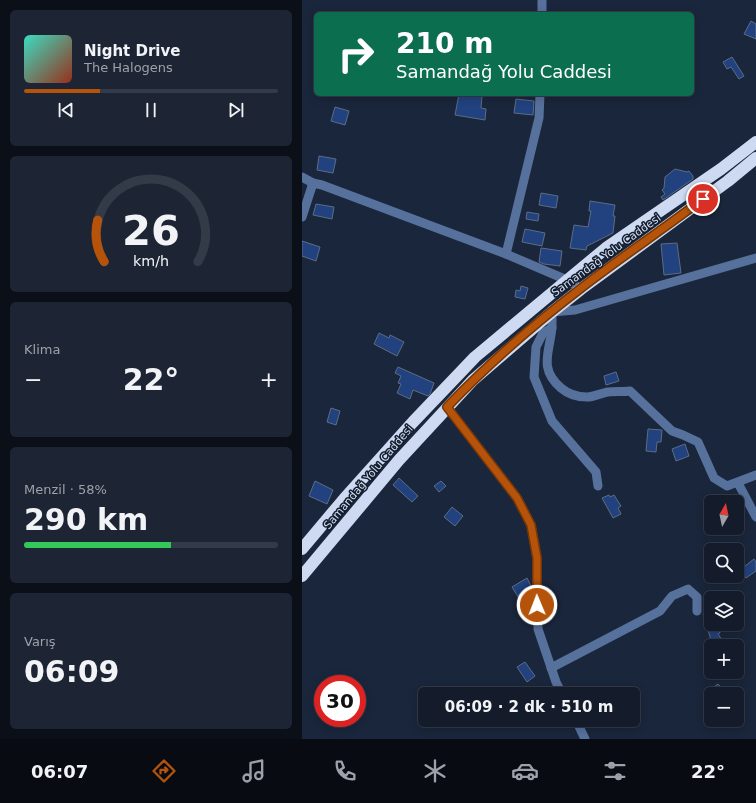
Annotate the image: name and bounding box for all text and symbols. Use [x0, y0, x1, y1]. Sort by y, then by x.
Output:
text: 210 m [396, 27, 493, 60]
icon: right [330, 28, 382, 80]
text: Night Drive [84, 42, 180, 60]
text: The Halogens [84, 60, 173, 75]
text: Samandağ Yolu Caddesi [396, 61, 612, 82]
icon: previous [55, 99, 77, 121]
icon: pause [140, 99, 162, 121]
icon: next [225, 99, 247, 121]
pin [686, 182, 720, 216]
icon: arrive [692, 188, 714, 210]
text: 26 [122, 205, 180, 254]
street label: Samandağ Yolu Caddesi [549, 211, 663, 299]
text: km/h [133, 252, 169, 268]
text: Klima [24, 342, 60, 357]
text: 22° [123, 362, 179, 397]
text: − [24, 367, 42, 392]
text: + [260, 367, 278, 392]
street label: Samandağ Yolu Caddesi [321, 423, 416, 532]
text: Menzil · 58% [24, 482, 107, 497]
north arrow [704, 495, 744, 535]
map controls [704, 495, 744, 727]
text: 290 km [24, 502, 148, 537]
button: search [704, 543, 744, 583]
position arrow [516, 584, 558, 626]
button: layers [704, 591, 744, 631]
text: Varış [24, 634, 56, 649]
button: + [704, 639, 744, 679]
text: 06:09 [24, 654, 120, 689]
speed limit sign: 30 [314, 675, 366, 727]
button: − [704, 687, 744, 727]
text: 06:09 · 2 dk · 510 m [445, 698, 613, 716]
icon: directions [150, 757, 178, 785]
icon: music [240, 757, 268, 785]
icon: phone [331, 757, 359, 785]
icon: climate [421, 757, 449, 785]
icon: car [511, 757, 539, 785]
icon: filters [601, 757, 629, 785]
text: 06:07 [31, 761, 88, 782]
text: 22° [691, 761, 725, 782]

